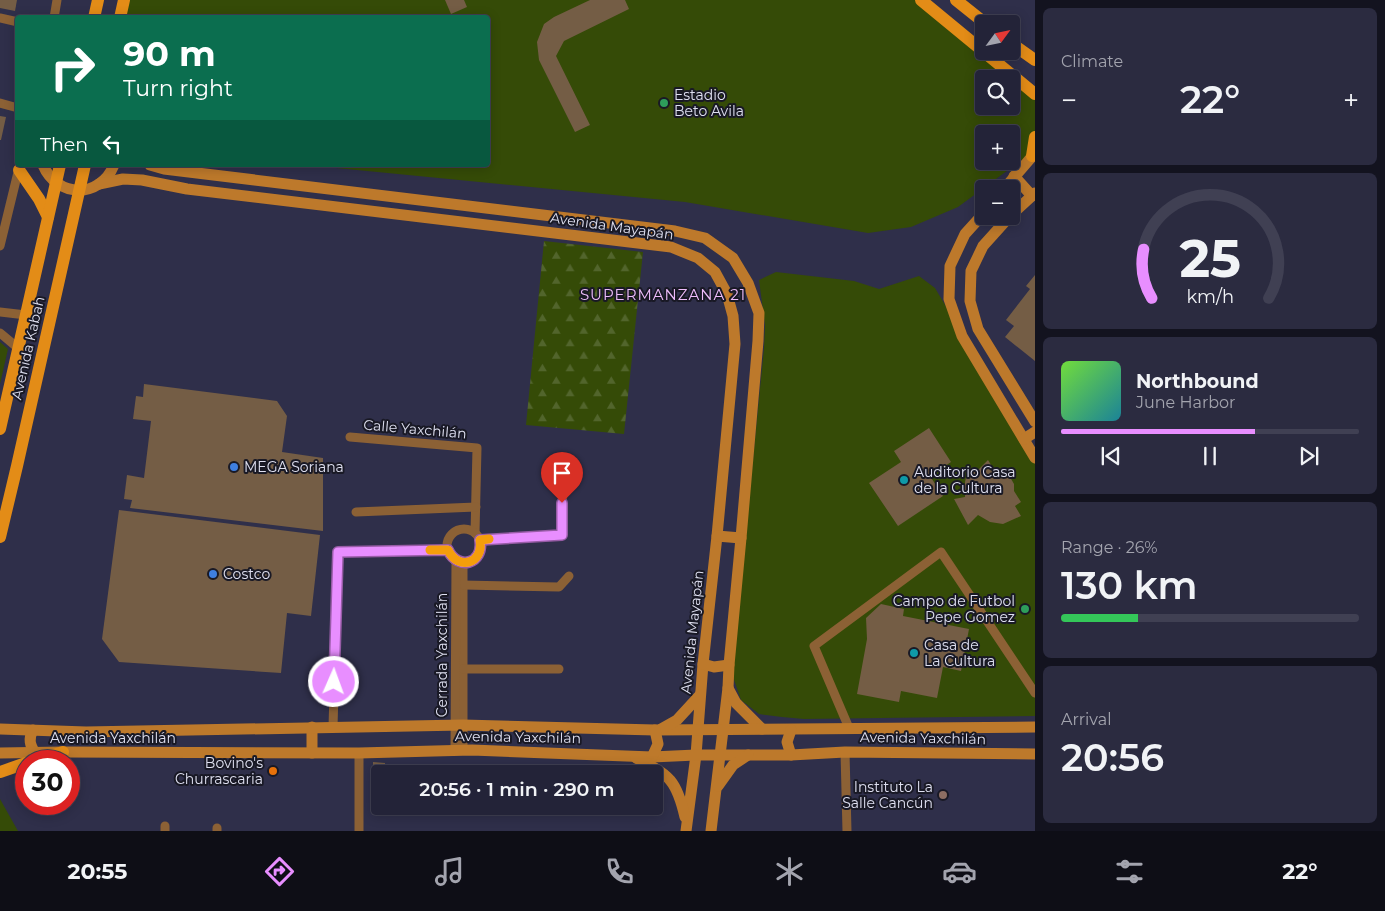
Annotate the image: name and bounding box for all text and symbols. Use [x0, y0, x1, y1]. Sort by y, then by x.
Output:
north arrow [975, 15, 1020, 60]
map controls [975, 15, 1020, 225]
text: 90 m [123, 32, 216, 75]
icon: right [40, 35, 105, 100]
text: Climate [1061, 52, 1123, 71]
button: search [975, 70, 1020, 115]
text: Turn right [123, 75, 233, 102]
text: 22° [1180, 76, 1240, 123]
text: − [1061, 83, 1077, 117]
text: + [1343, 83, 1359, 117]
place label: Estadio Beto Avila [674, 86, 744, 120]
marker: Estadio Beto Avila [658, 97, 670, 109]
button: + [975, 125, 1020, 170]
icon: left [98, 130, 126, 158]
text: Then [40, 133, 88, 156]
button: − [975, 180, 1020, 225]
street label: Avenida Mayapán [549, 208, 675, 244]
text: 25 [1179, 227, 1241, 290]
district label: SUPERMANZANA 21 [580, 285, 746, 304]
text: km/h [1186, 286, 1234, 307]
street label: Avenida Kabah [7, 295, 49, 401]
text: Northbound [1136, 370, 1259, 393]
text: June Harbor [1136, 393, 1235, 412]
street label: Calle Yaxchilán [363, 416, 467, 442]
icon: previous [1097, 442, 1125, 470]
icon: pause [1196, 442, 1224, 470]
icon: next [1295, 442, 1323, 470]
pin [541, 452, 583, 503]
place label: MEGA Soriana [244, 458, 344, 476]
icon: arrive [548, 459, 576, 487]
marker: MEGA Soriana [228, 461, 240, 473]
place label: Auditorio Casa de la Cultura [914, 463, 1016, 497]
marker: Auditorio Casa de la Cultura [898, 474, 910, 486]
text: Range · 26% [1061, 538, 1158, 557]
text: 130 km [1061, 562, 1198, 609]
place label: Costco [223, 565, 270, 583]
marker: Costco [207, 568, 219, 580]
street label: Avenida Mayapán [677, 569, 707, 695]
place label: Campo de Futbol Pepe Gomez [893, 592, 1015, 626]
street label: Cerrada Yaxchilán [433, 593, 451, 717]
marker: Campo de Futbol Pepe Gomez [1019, 603, 1031, 615]
place label: Casa de La Cultura [924, 636, 995, 670]
marker: Casa de La Cultura [908, 647, 920, 659]
position arrow [307, 655, 359, 707]
text: Arrival [1061, 710, 1111, 729]
street label: Avenida Yaxchilán [455, 727, 581, 747]
street label: Avenida Yaxchilán [860, 728, 986, 748]
street label: Avenida Yaxchilán [50, 729, 176, 747]
text: 20:56 [1061, 734, 1164, 781]
speed limit sign: 30 [15, 750, 80, 815]
place label: Bovino's Churrascaria [175, 754, 263, 788]
marker: Bovino's Churrascaria [267, 765, 279, 777]
text: 20:56 · 1 min · 290 m [419, 778, 615, 801]
place label: Instituto La Salle Cancún [842, 778, 933, 812]
marker: Instituto La Salle Cancún [937, 789, 949, 801]
icon: directions [262, 854, 297, 889]
icon: music [432, 854, 467, 889]
icon: phone [602, 854, 637, 889]
icon: climate [772, 854, 807, 889]
icon: car [942, 854, 977, 889]
icon: filters [1112, 854, 1147, 889]
text: 20:55 [68, 858, 127, 885]
text: 22° [1282, 858, 1317, 885]

